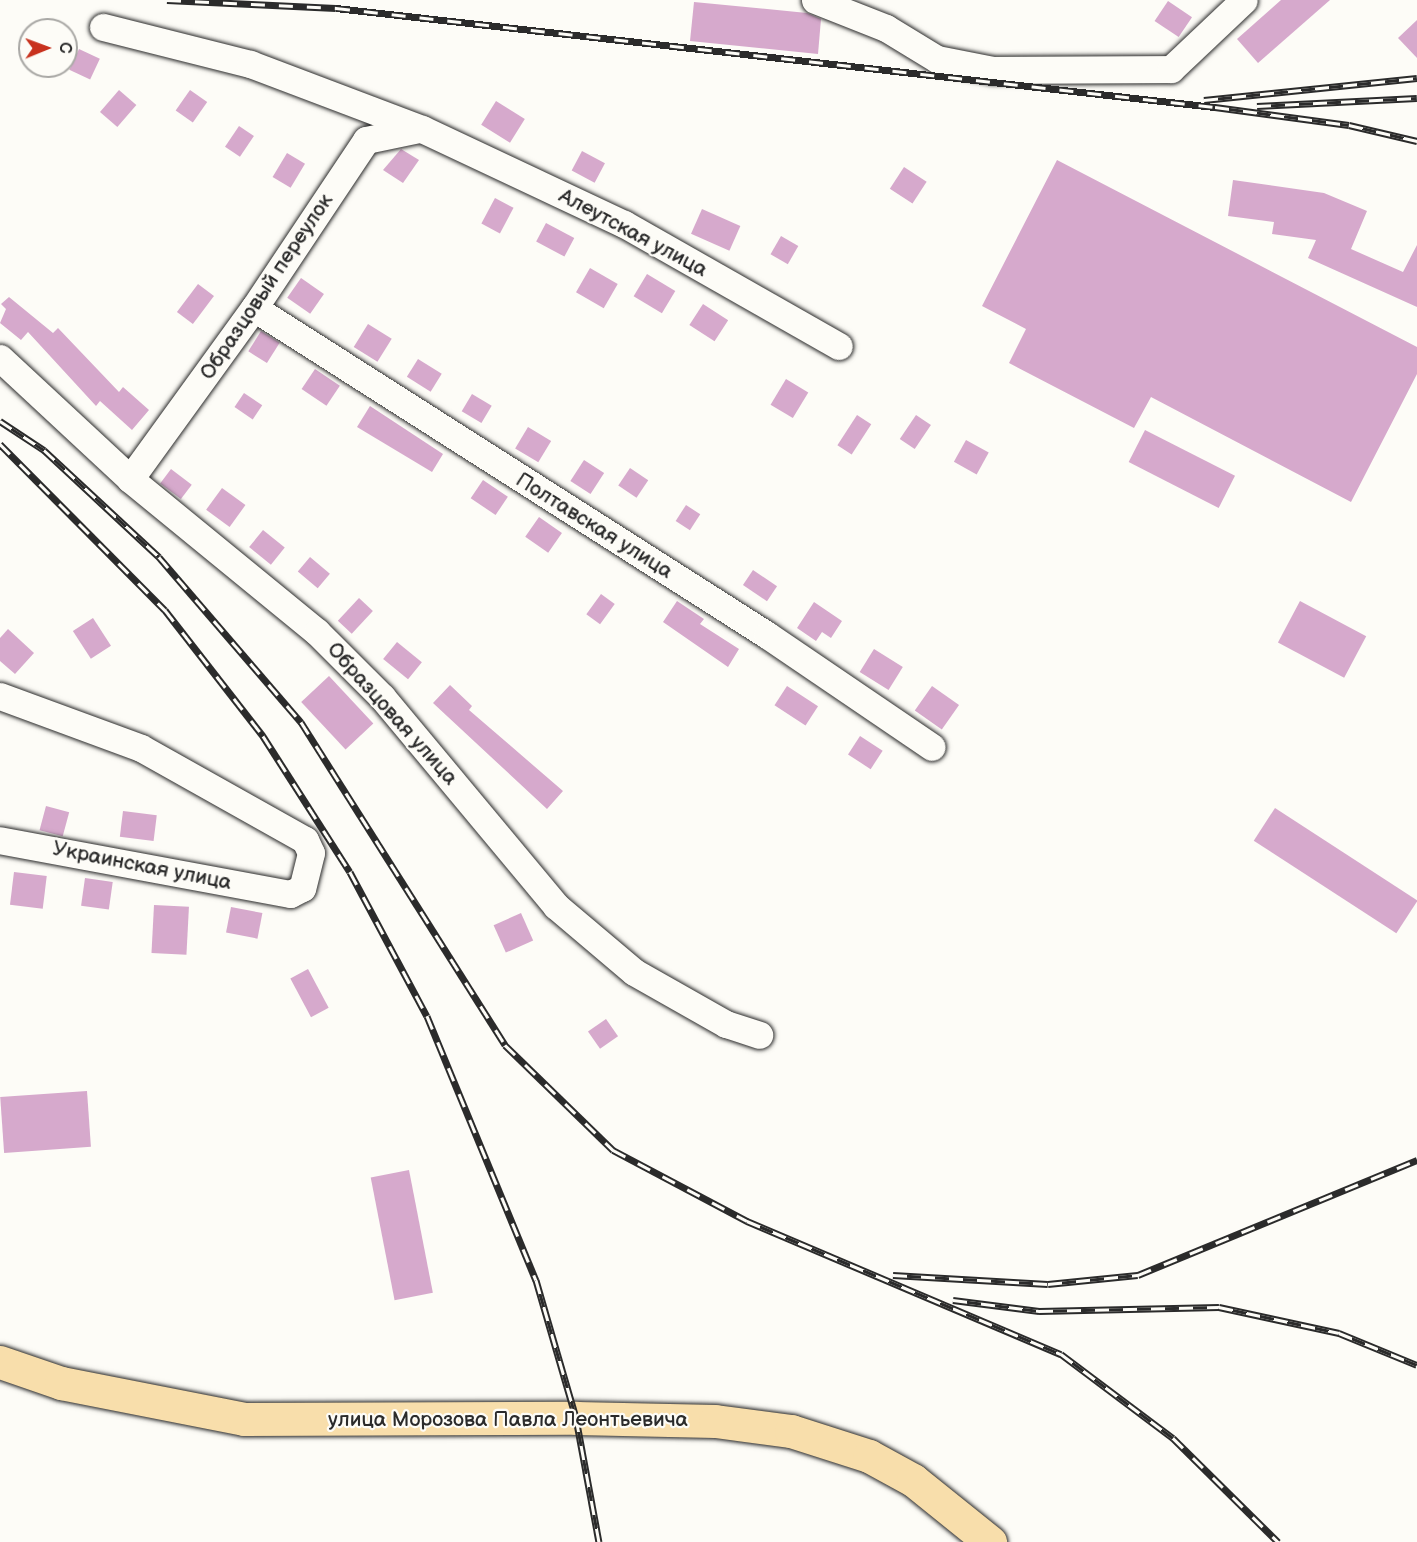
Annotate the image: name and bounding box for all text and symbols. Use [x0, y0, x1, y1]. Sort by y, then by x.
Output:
north arrow [18, 18, 78, 78]
text: С [55, 42, 74, 53]
street label: Алеутская улица [555, 183, 711, 283]
street label: Образцовый переулок [195, 189, 339, 385]
street label: Полтавская улица [511, 468, 677, 584]
street label: Образцовая улица [321, 638, 463, 790]
street label: Украинская улица [50, 836, 234, 896]
street label: улица Морозова Павла Леонтьевича [328, 1407, 688, 1433]

